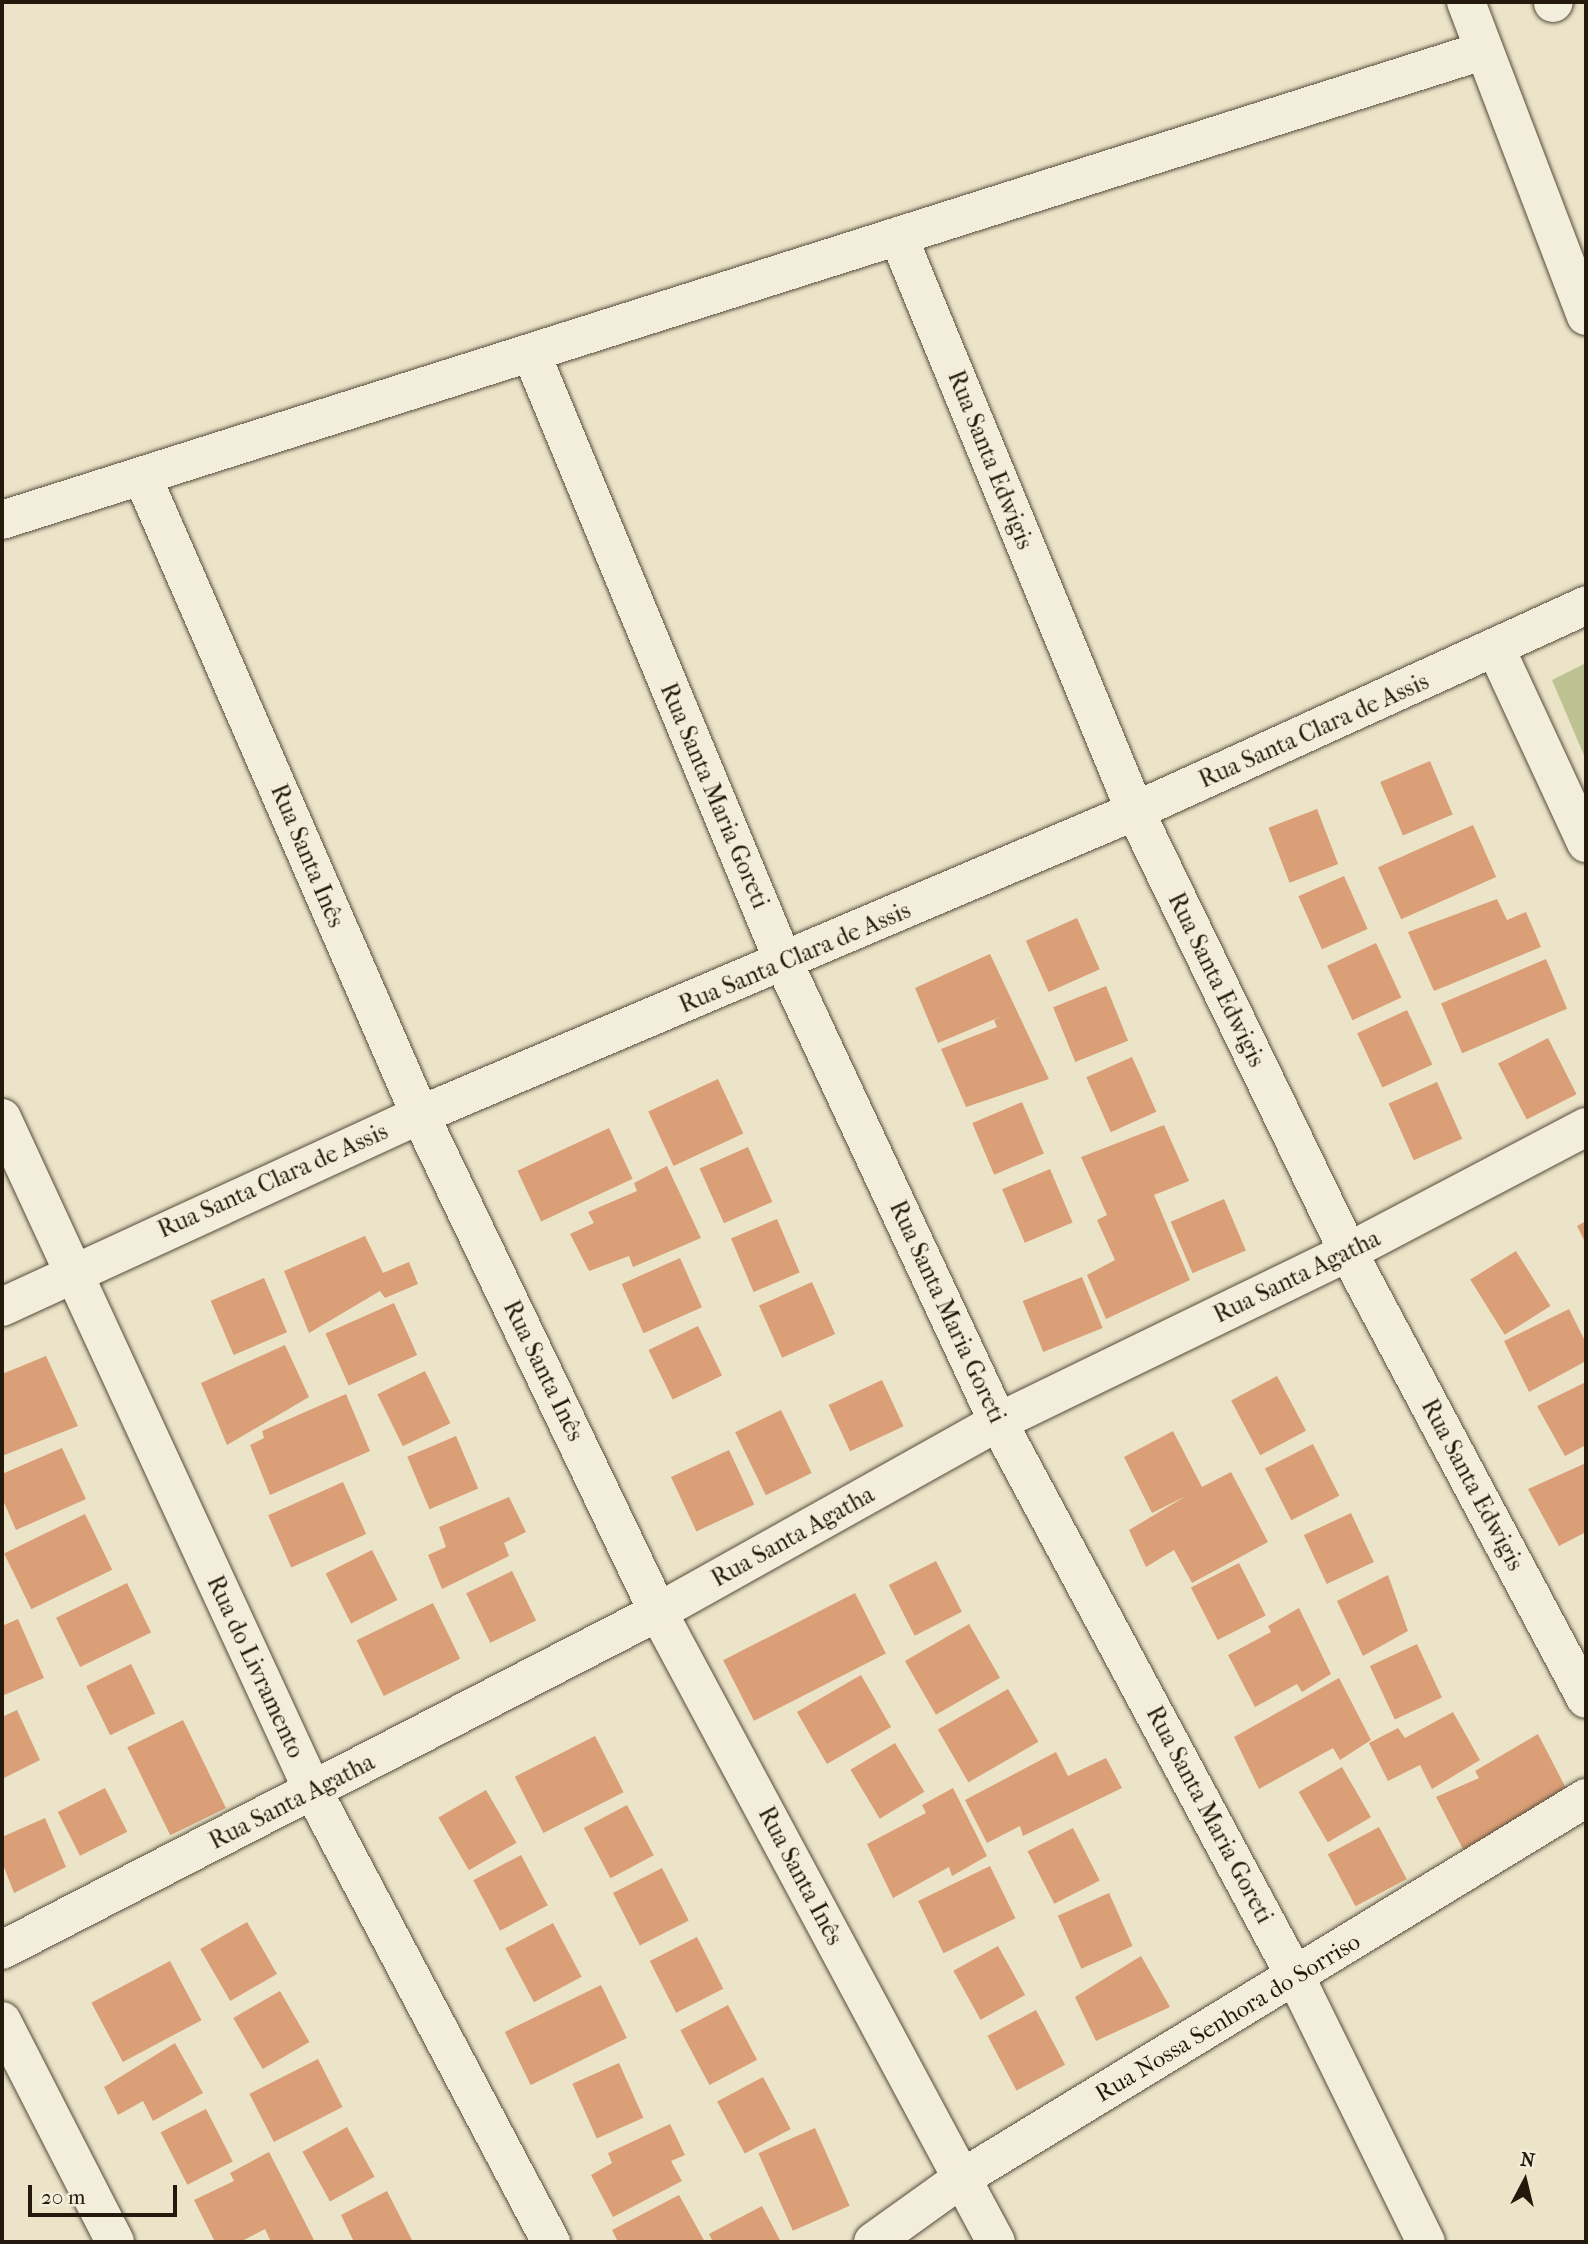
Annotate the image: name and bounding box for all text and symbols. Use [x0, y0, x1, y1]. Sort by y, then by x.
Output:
street label: Rua Santa Edwigis [941, 366, 1039, 554]
street label: Rua Santa Clara de Assis [1195, 667, 1433, 795]
street label: Rua Santa Maria Goreti [653, 679, 775, 913]
street label: Rua Santa Inês [264, 780, 350, 932]
street label: Rua Santa Edwigis [1161, 888, 1271, 1072]
street label: Rua Santa Clara de Assis [675, 896, 915, 1020]
street label: Rua Santa Clara de Assis [154, 1117, 392, 1245]
street label: Rua Santa Maria Goreti [883, 1196, 1011, 1428]
street label: Rua Santa Agatha [1209, 1224, 1385, 1330]
street label: Rua Santa Inês [497, 1296, 589, 1446]
street label: Rua Santa Edwigis [1415, 1394, 1529, 1576]
street label: Rua Santa Agatha [707, 1480, 879, 1594]
street label: Rua do Livramento [200, 1571, 310, 1763]
street label: Rua Santa Maria Goreti [1139, 1701, 1279, 1929]
street label: Rua Santa Agatha [205, 1748, 379, 1856]
street label: Rua Santa Inês [751, 1802, 849, 1950]
street label: Rua Nossa Senhora do Sorriso [1090, 1927, 1366, 2109]
north arrow [1490, 2146, 1560, 2216]
text: N [1519, 2148, 1536, 2172]
scale bar [32, 2170, 180, 2214]
text: 20 m [41, 2185, 85, 2209]

